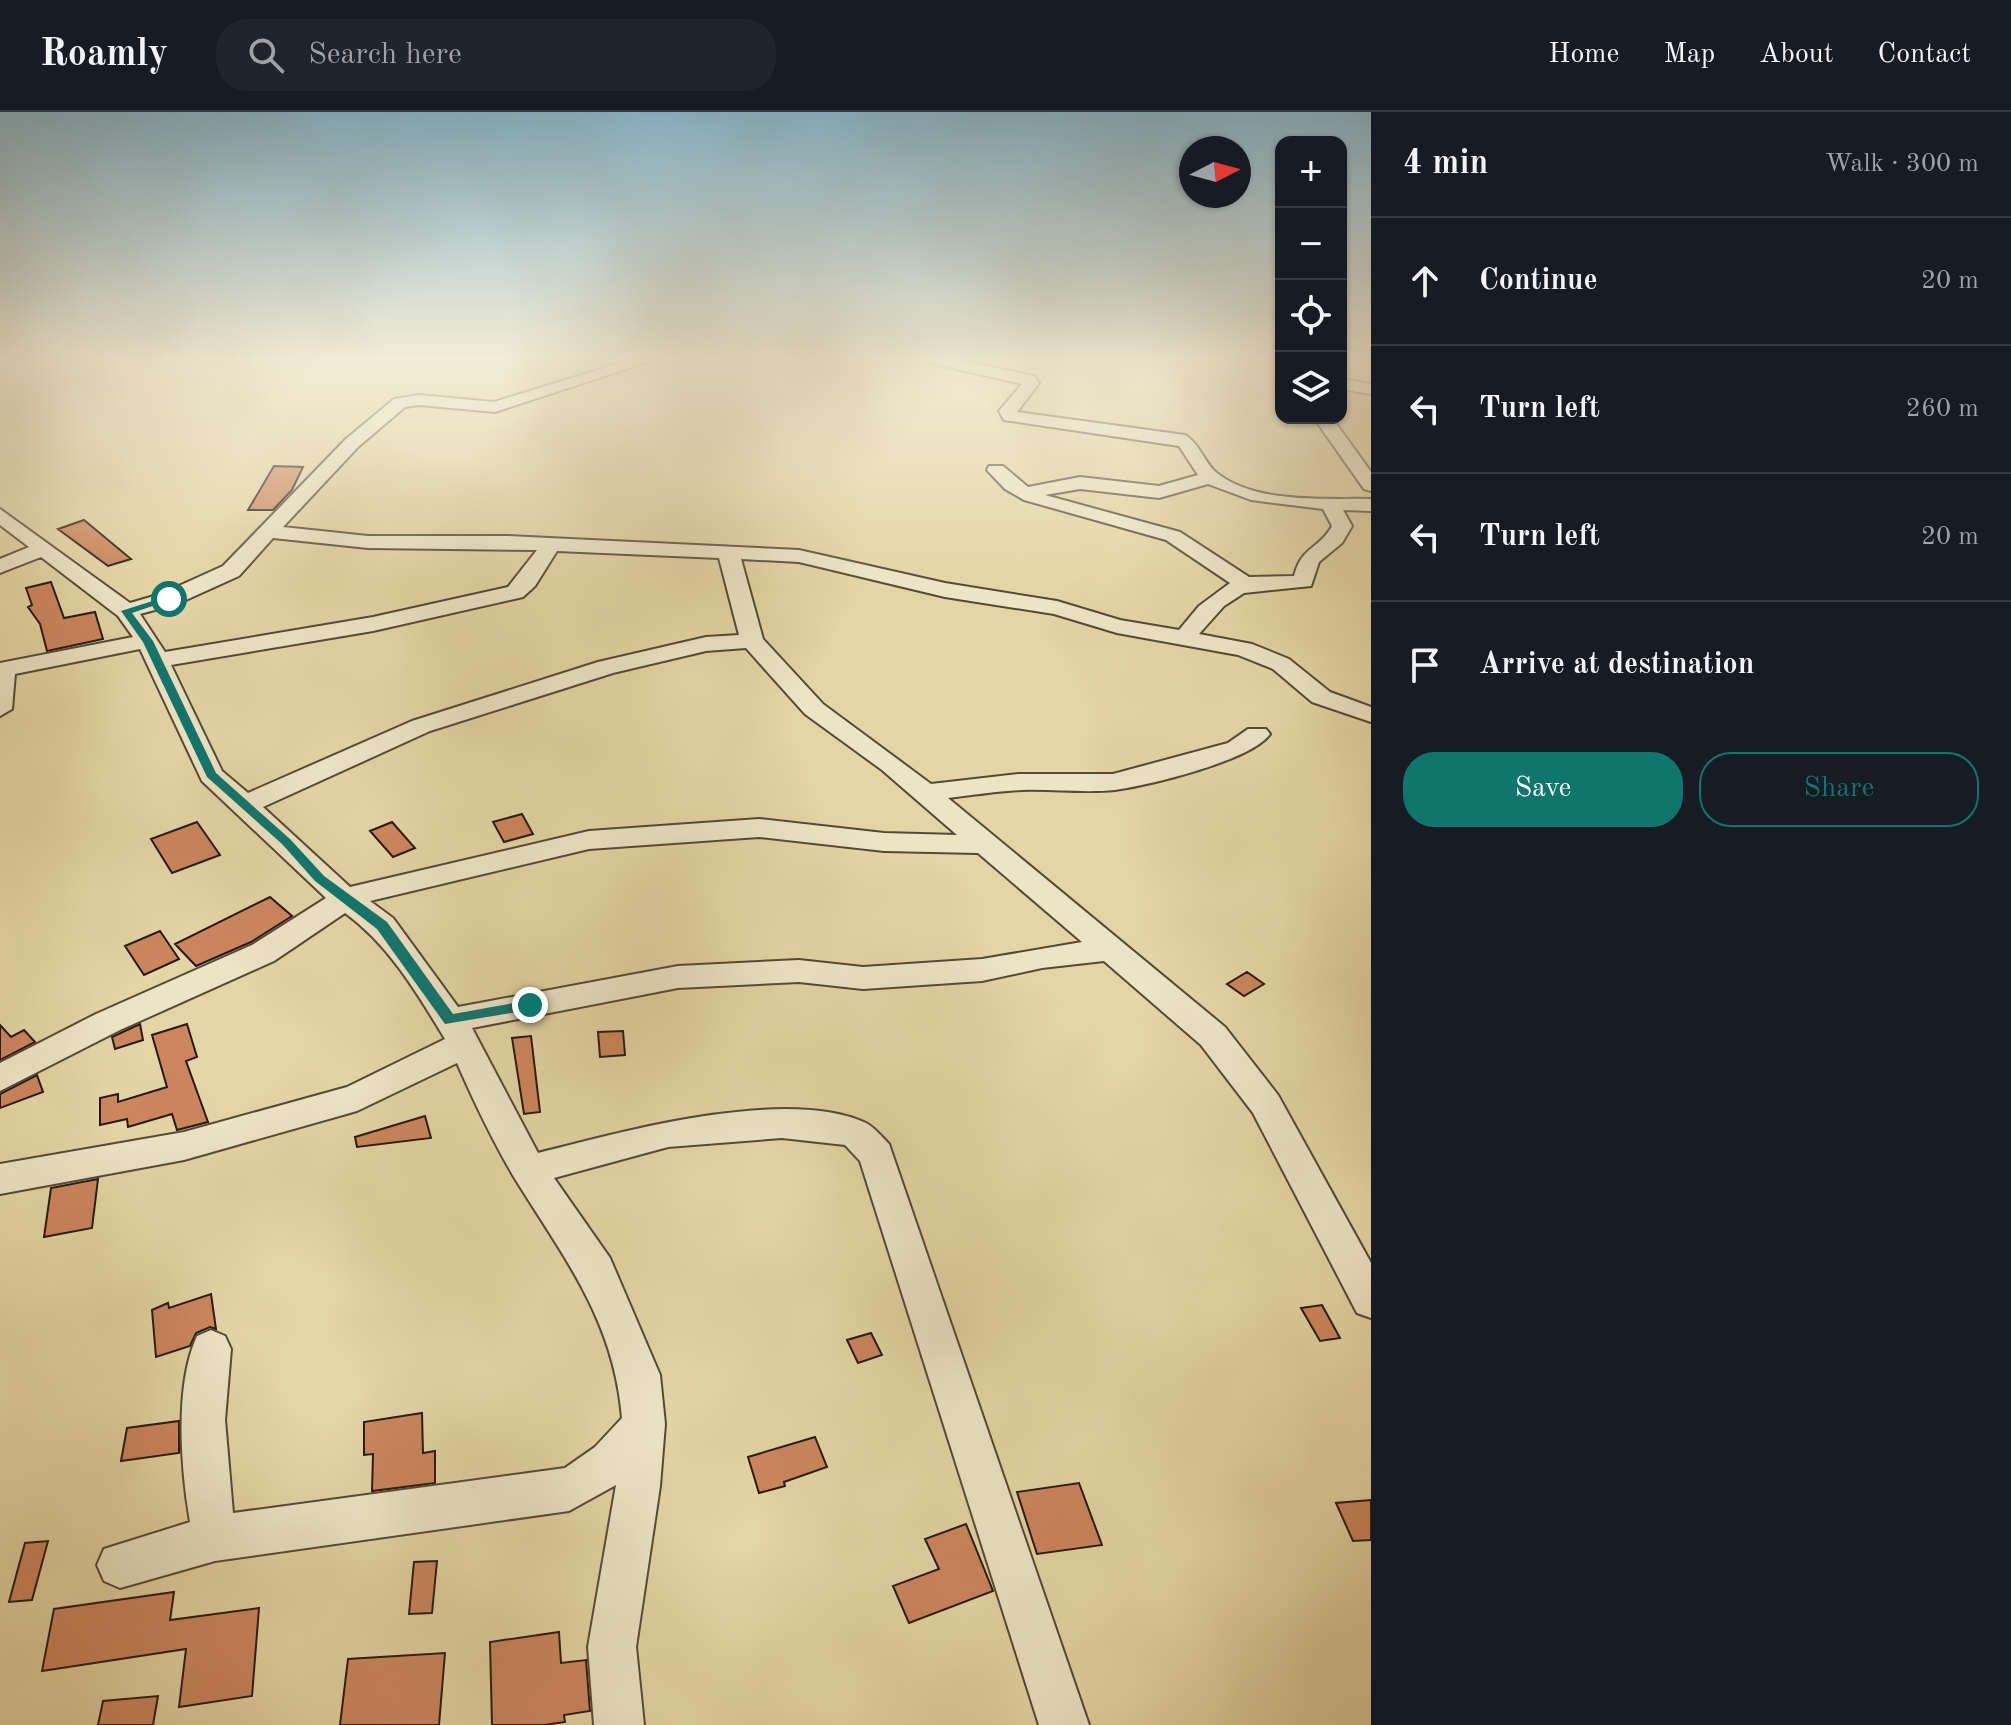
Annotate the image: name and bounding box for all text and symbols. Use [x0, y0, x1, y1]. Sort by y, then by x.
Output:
search box [216, 19, 776, 91]
icon: search [244, 33, 288, 77]
text: Roamly [40, 36, 168, 74]
text: Search here [308, 40, 462, 70]
text: Home [1548, 41, 1619, 69]
text: Map [1663, 41, 1715, 69]
text: About [1759, 41, 1834, 69]
text: Contact [1878, 41, 1971, 69]
north arrow [1179, 136, 1251, 208]
map controls [1275, 136, 1347, 424]
button: + [1275, 136, 1347, 208]
text: 4 min [1403, 147, 1488, 181]
text: Walk · 300 m [1825, 151, 1979, 177]
button: − [1275, 208, 1347, 280]
icon: ahead [1403, 259, 1447, 303]
text: Continue [1479, 266, 1598, 296]
text: 20 m [1921, 268, 1979, 294]
button: locate [1275, 280, 1347, 352]
button: layers [1275, 352, 1347, 424]
icon: left [1403, 387, 1447, 431]
text: Turn left [1479, 394, 1600, 424]
text: 260 m [1906, 396, 1979, 422]
icon: left [1403, 515, 1447, 559]
text: Turn left [1479, 522, 1600, 552]
text: 20 m [1921, 524, 1979, 550]
route start [151, 581, 187, 617]
icon: arrive [1403, 643, 1447, 687]
text: Arrive at destination [1479, 650, 1754, 680]
button: Save [1403, 752, 1683, 827]
button: Share [1699, 752, 1979, 827]
route end [512, 987, 548, 1023]

